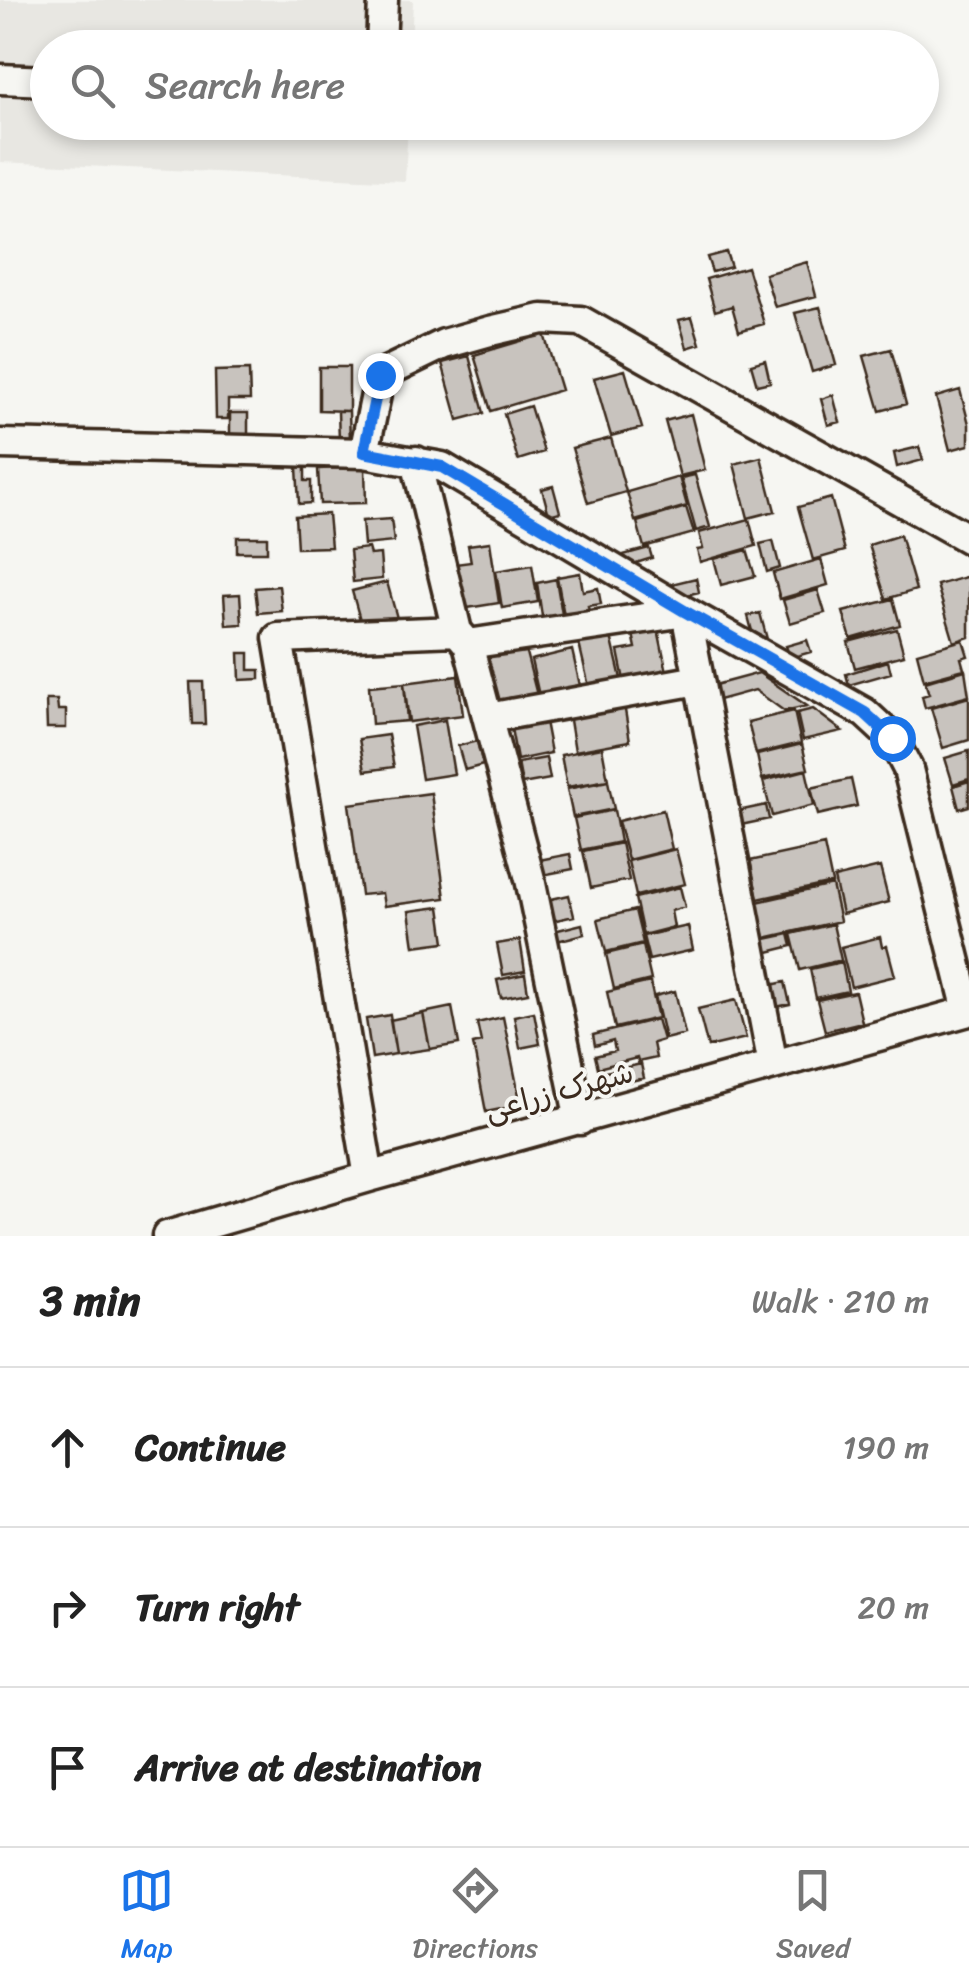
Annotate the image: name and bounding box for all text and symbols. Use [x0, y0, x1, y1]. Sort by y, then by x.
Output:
search box [30, 30, 939, 140]
text: Search here [145, 52, 345, 119]
icon: search [65, 58, 120, 113]
route end [358, 353, 404, 399]
route start [870, 716, 916, 762]
street label: شهرک زراعی [478, 1045, 640, 1137]
text: 3 min [40, 1264, 140, 1338]
text: Walk · 210 m [752, 1273, 929, 1330]
text: Continue [135, 1414, 286, 1481]
text: 190 m [843, 1419, 929, 1476]
icon: ahead [40, 1420, 95, 1475]
text: Turn right [135, 1574, 300, 1641]
text: 20 m [857, 1579, 929, 1636]
icon: right [40, 1580, 95, 1635]
text: Arrive at destination [135, 1734, 482, 1801]
icon: arrive [40, 1740, 95, 1795]
tab: Map [119, 1863, 174, 1972]
tab: Directions [412, 1863, 538, 1972]
tab: Saved [776, 1863, 850, 1972]

